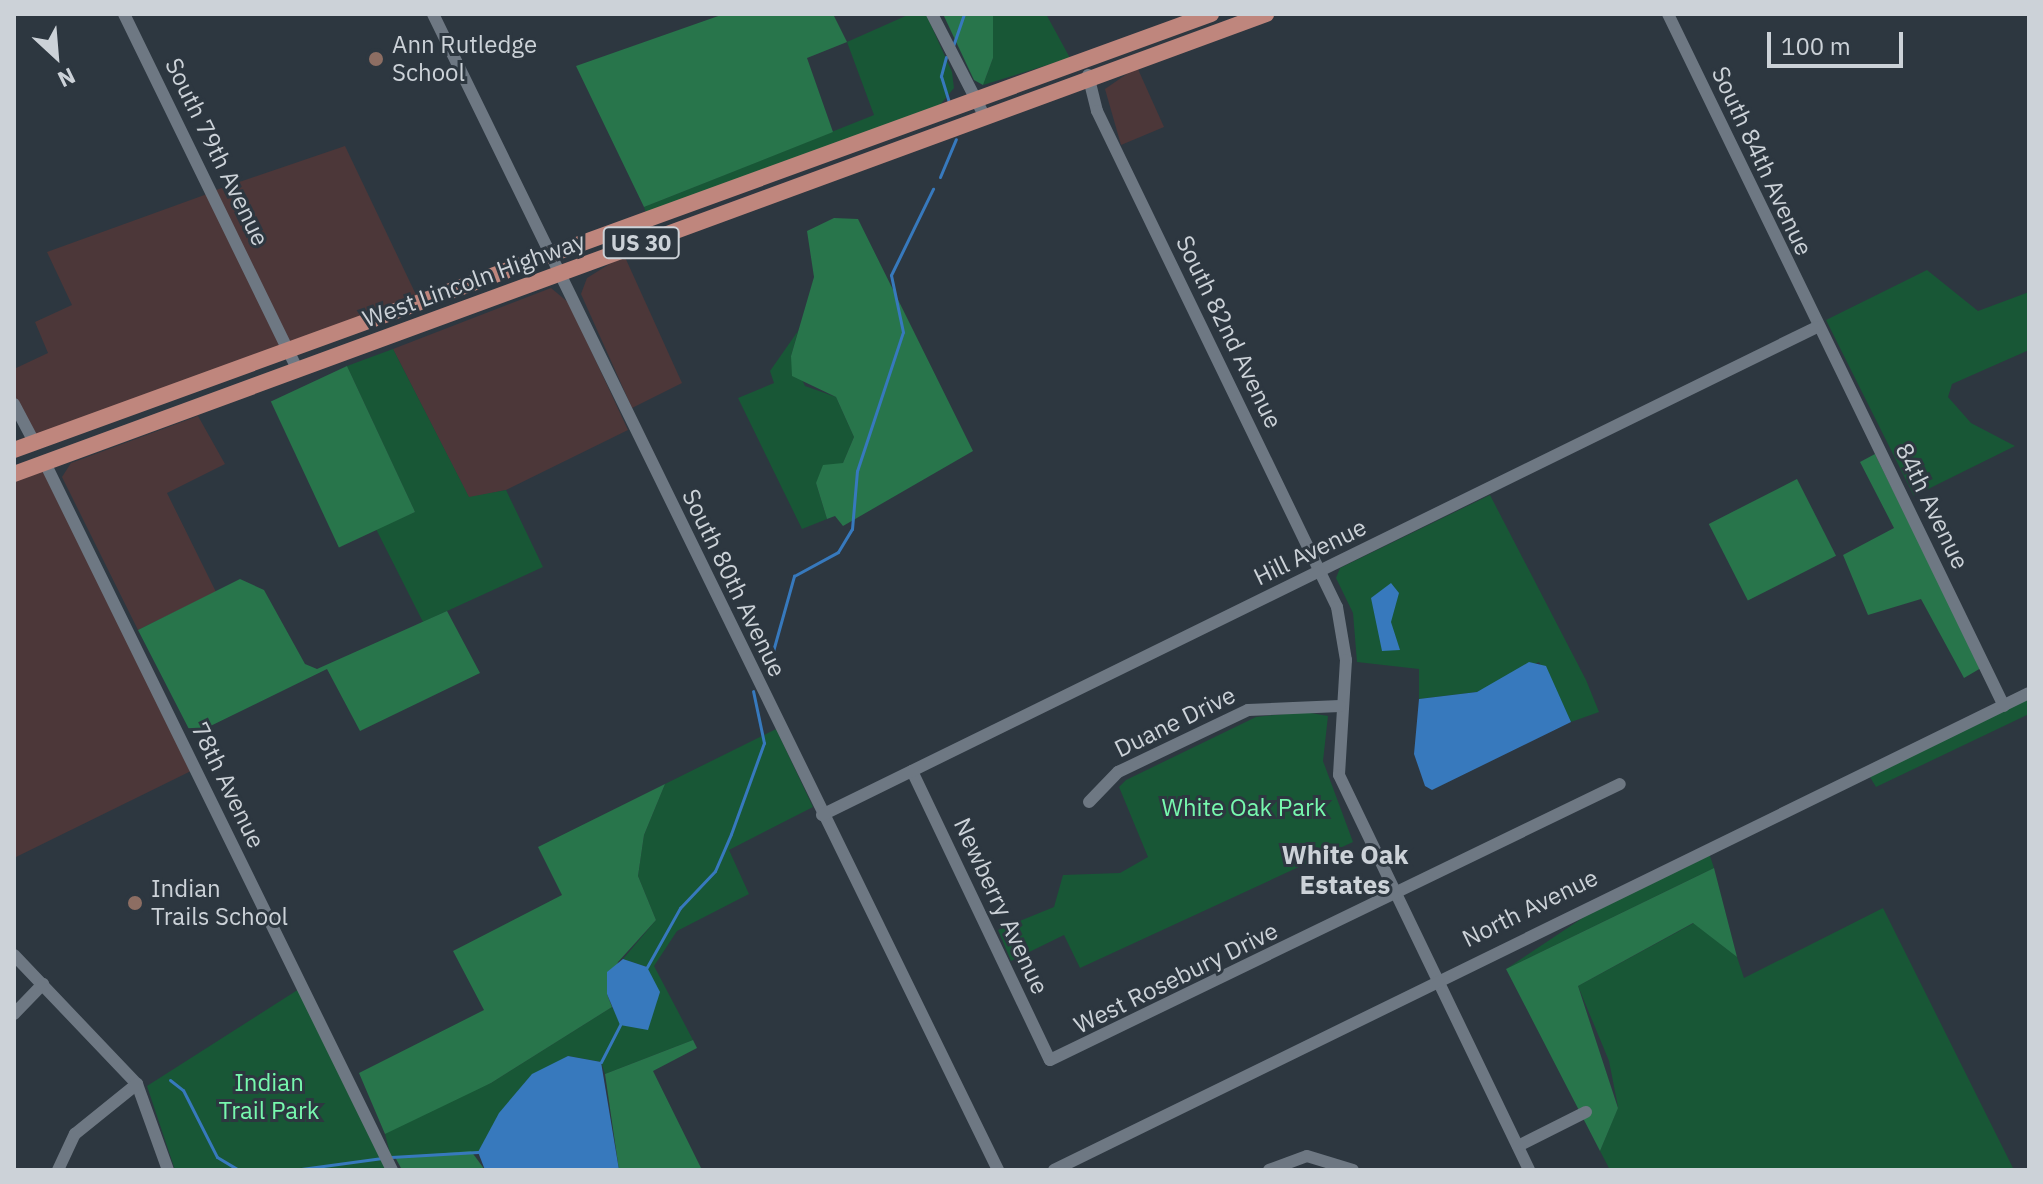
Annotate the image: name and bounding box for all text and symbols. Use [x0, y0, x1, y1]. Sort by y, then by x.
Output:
north arrow [16, 16, 96, 96]
scale bar [1771, 16, 1907, 66]
text: 100 m [1781, 30, 1851, 62]
place label: Ann Rutledge School [392, 31, 537, 87]
marker: Ann Rutledge School [367, 50, 385, 68]
street label: South 79th Avenue [159, 53, 275, 251]
text: N [53, 61, 80, 95]
street label: South 84th Avenue [1706, 62, 1818, 260]
road number: US 30 [601, 225, 681, 261]
street label: West Lincoln Highway [359, 226, 589, 334]
street label: South 82nd Avenue [1170, 231, 1288, 433]
street label: 84th Avenue [1889, 438, 1975, 574]
street label: South 80th Avenue [676, 484, 792, 682]
street label: Hill Avenue [1249, 512, 1371, 592]
street label: Duane Drive [1110, 680, 1240, 764]
street label: 78th Avenue [185, 717, 271, 853]
park label: White Oak Park [1162, 794, 1326, 822]
street label: Newberry Avenue [948, 813, 1054, 999]
district label: White Oak Estates [1281, 839, 1409, 900]
street label: North Avenue [1458, 863, 1602, 953]
place label: Indian Trails School [151, 875, 288, 931]
marker: Indian Trails School [126, 894, 144, 912]
street label: West Rosebury Drive [1069, 916, 1283, 1040]
park label: Indian Trail Park [219, 1069, 319, 1125]

